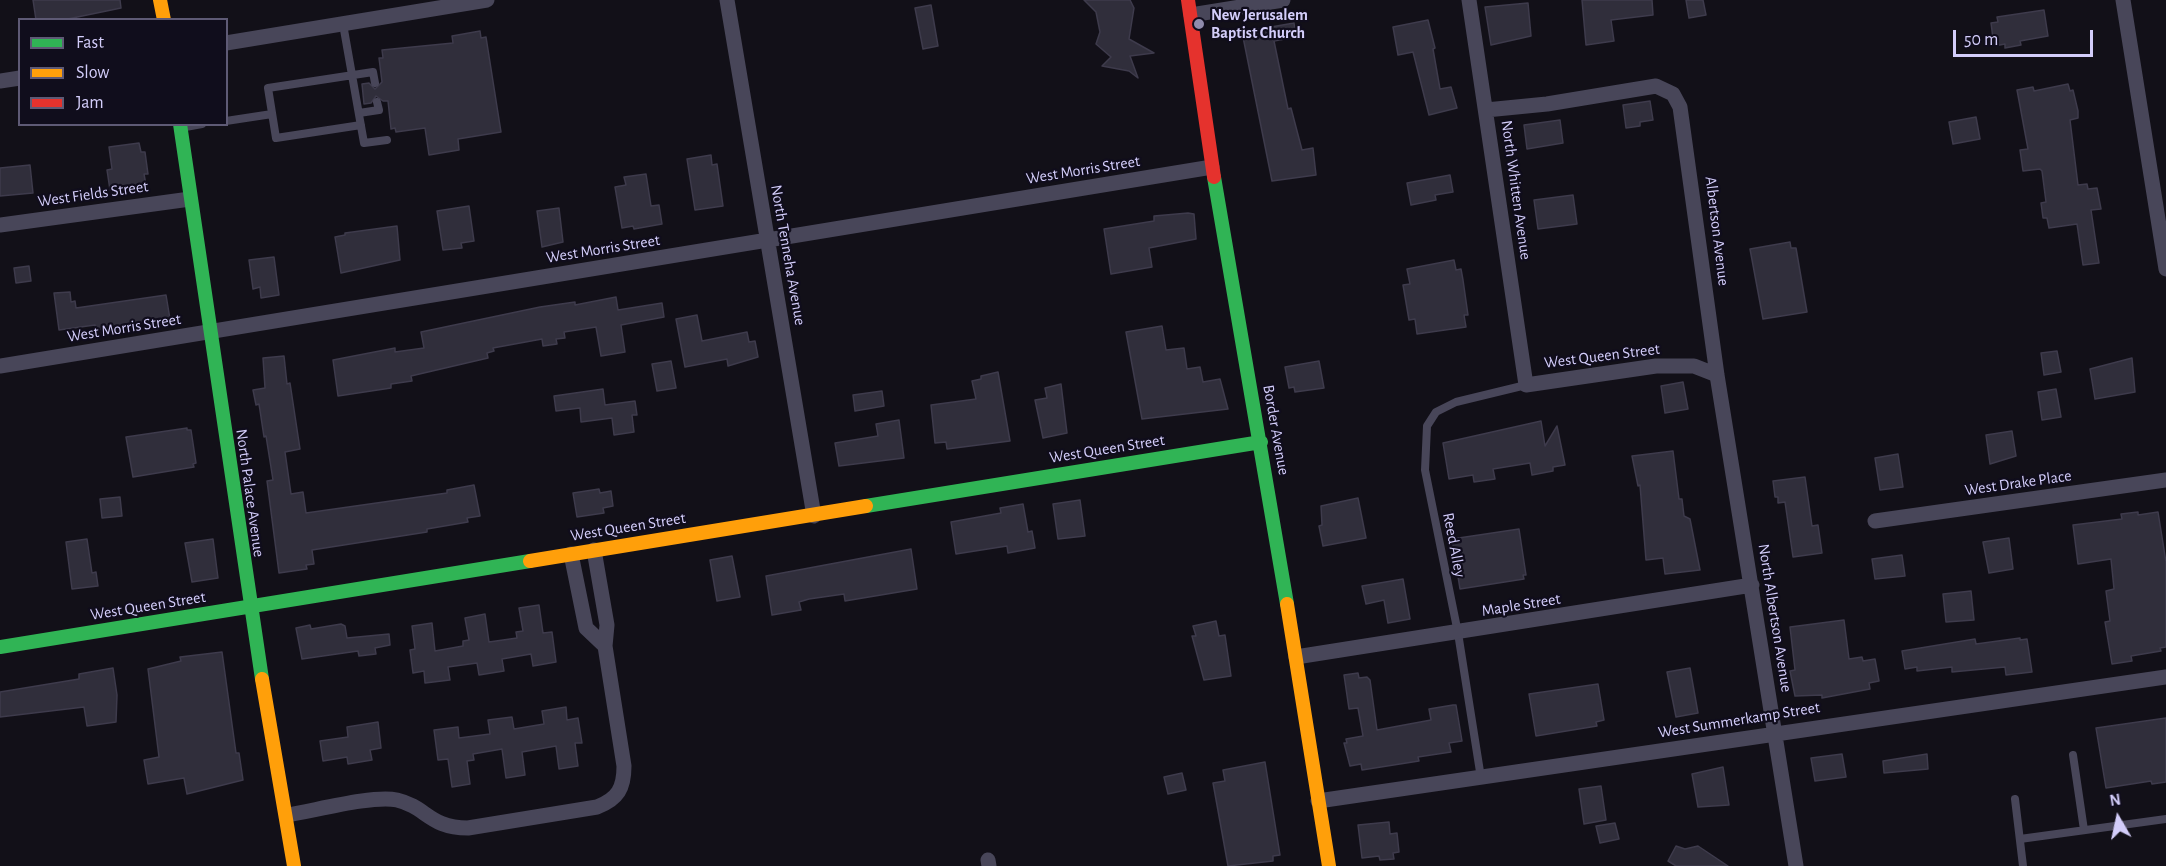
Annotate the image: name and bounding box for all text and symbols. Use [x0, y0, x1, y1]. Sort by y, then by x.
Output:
place label: New Jerusalem Baptist Church [1211, 5, 1308, 43]
marker: New Jerusalem Baptist Church [1192, 17, 1206, 31]
legend [18, 18, 228, 126]
scale bar [1956, 18, 2096, 56]
text: 50 m [1964, 31, 1998, 49]
text: Fast [76, 34, 104, 52]
text: Slow [76, 64, 109, 82]
text: Jam [76, 94, 104, 112]
street label: North Whitten Avenue [1497, 119, 1535, 261]
street label: West Morris Street [1025, 152, 1141, 188]
street label: Albertson Avenue [1701, 175, 1733, 287]
street label: West Fields Street [37, 177, 149, 211]
street label: North Tenneha Avenue [766, 183, 810, 327]
street label: West Morris Street [545, 231, 661, 267]
street label: West Morris Street [66, 310, 182, 346]
street label: West Queen Street [1543, 339, 1661, 373]
street label: Border Avenue [1259, 383, 1293, 477]
street label: North Palace Avenue [232, 428, 268, 558]
street label: West Queen Street [1048, 430, 1166, 468]
street label: West Drake Place [1963, 466, 2073, 500]
street label: West Queen Street [569, 508, 687, 546]
street label: Reed Alley [1438, 511, 1470, 579]
street label: North Albertson Avenue [1754, 543, 1796, 693]
street label: West Queen Street [89, 587, 207, 625]
street label: Maple Street [1480, 589, 1562, 621]
street label: West Summerkamp Street [1657, 698, 1821, 742]
north arrow [2088, 788, 2148, 848]
text: N [2108, 791, 2122, 809]

